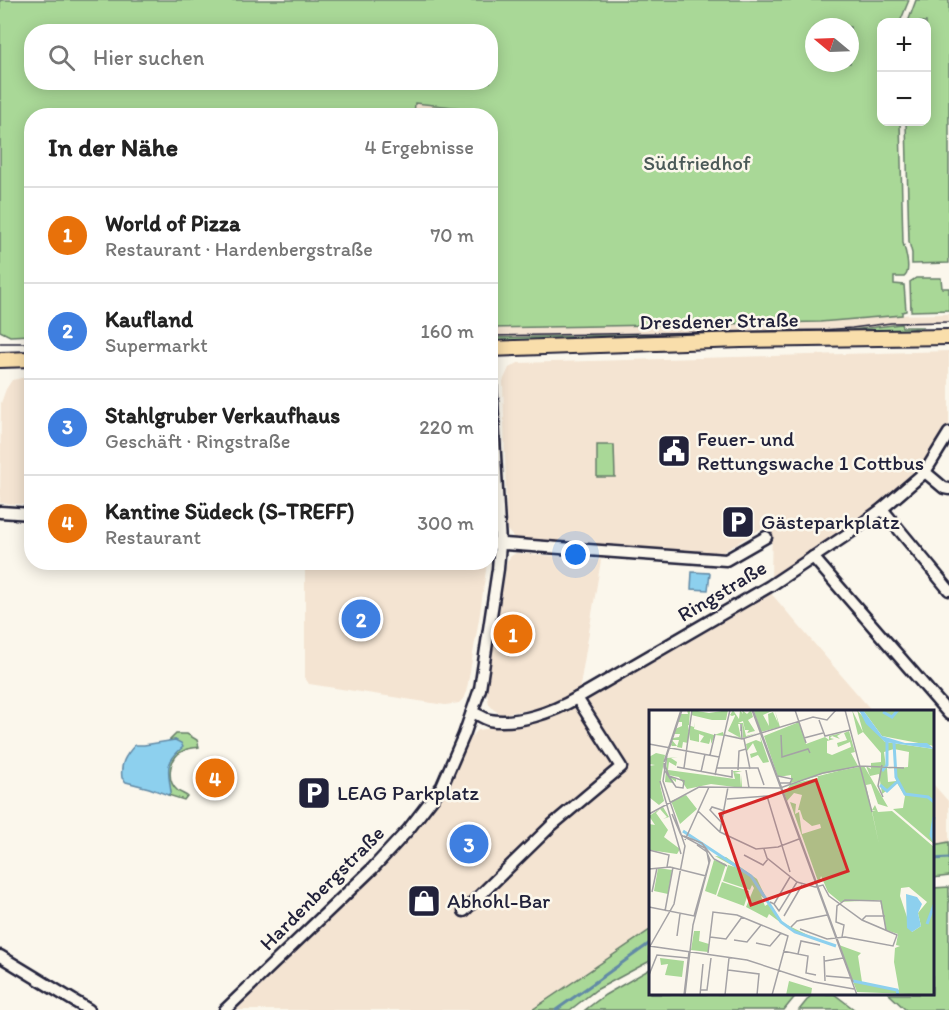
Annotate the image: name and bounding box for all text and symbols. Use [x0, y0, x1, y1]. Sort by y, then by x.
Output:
north arrow [805, 18, 859, 72]
map controls [877, 18, 931, 126]
button: + [877, 18, 931, 72]
search box [24, 24, 498, 90]
icon: search [45, 41, 78, 74]
text: Hier suchen [93, 44, 204, 71]
button: − [877, 72, 931, 126]
text: In der Nähe [48, 131, 178, 163]
text: 4 Ergebnisse [364, 135, 474, 159]
park label: Südfriedhof [643, 150, 751, 175]
text: World of Pizza [105, 210, 241, 237]
text: 1 [63, 223, 72, 247]
text: 70 m [430, 223, 474, 247]
text: Restaurant · Hardenbergstraße [105, 237, 373, 261]
text: Kaufland [105, 306, 193, 333]
street label: Dresdener Straße [639, 307, 799, 334]
text: 2 [62, 319, 73, 343]
text: 160 m [421, 319, 474, 343]
text: Supermarkt [105, 333, 208, 357]
text: Stahlgruber Verkaufhaus [105, 402, 340, 429]
text: 3 [62, 415, 73, 439]
text: 220 m [419, 415, 474, 439]
place label: Feuer- und Rettungswache 1 Cottbus [697, 426, 924, 475]
text: Geschäft · Ringstraße [105, 429, 290, 453]
public building icon: Feuer- und Rettungswache 1 Cottbus [656, 433, 692, 469]
text: Kantine Südeck (S-TREFF) [105, 498, 354, 525]
parking icon: Gästeparkplatz [720, 504, 756, 540]
place label: Gästeparkplatz [761, 509, 900, 534]
text: 4 [61, 511, 74, 535]
text: 300 m [417, 511, 474, 535]
text: Restaurant [105, 525, 201, 549]
your location [561, 540, 590, 569]
street label: Ringstraße [673, 554, 771, 627]
pin: 2 [342, 596, 380, 642]
pin: 1 [494, 612, 532, 656]
inset map [649, 710, 934, 995]
pin: 4 [196, 756, 234, 800]
parking icon: LEAG Parkplatz [296, 775, 332, 811]
place label: LEAG Parkplatz [337, 780, 479, 805]
street label: Hardenbergstraße [254, 820, 389, 955]
pin: 3 [450, 822, 488, 866]
shop icon: Abhohl-Bar [406, 883, 442, 919]
place label: Abhohl-Bar [447, 888, 550, 913]

